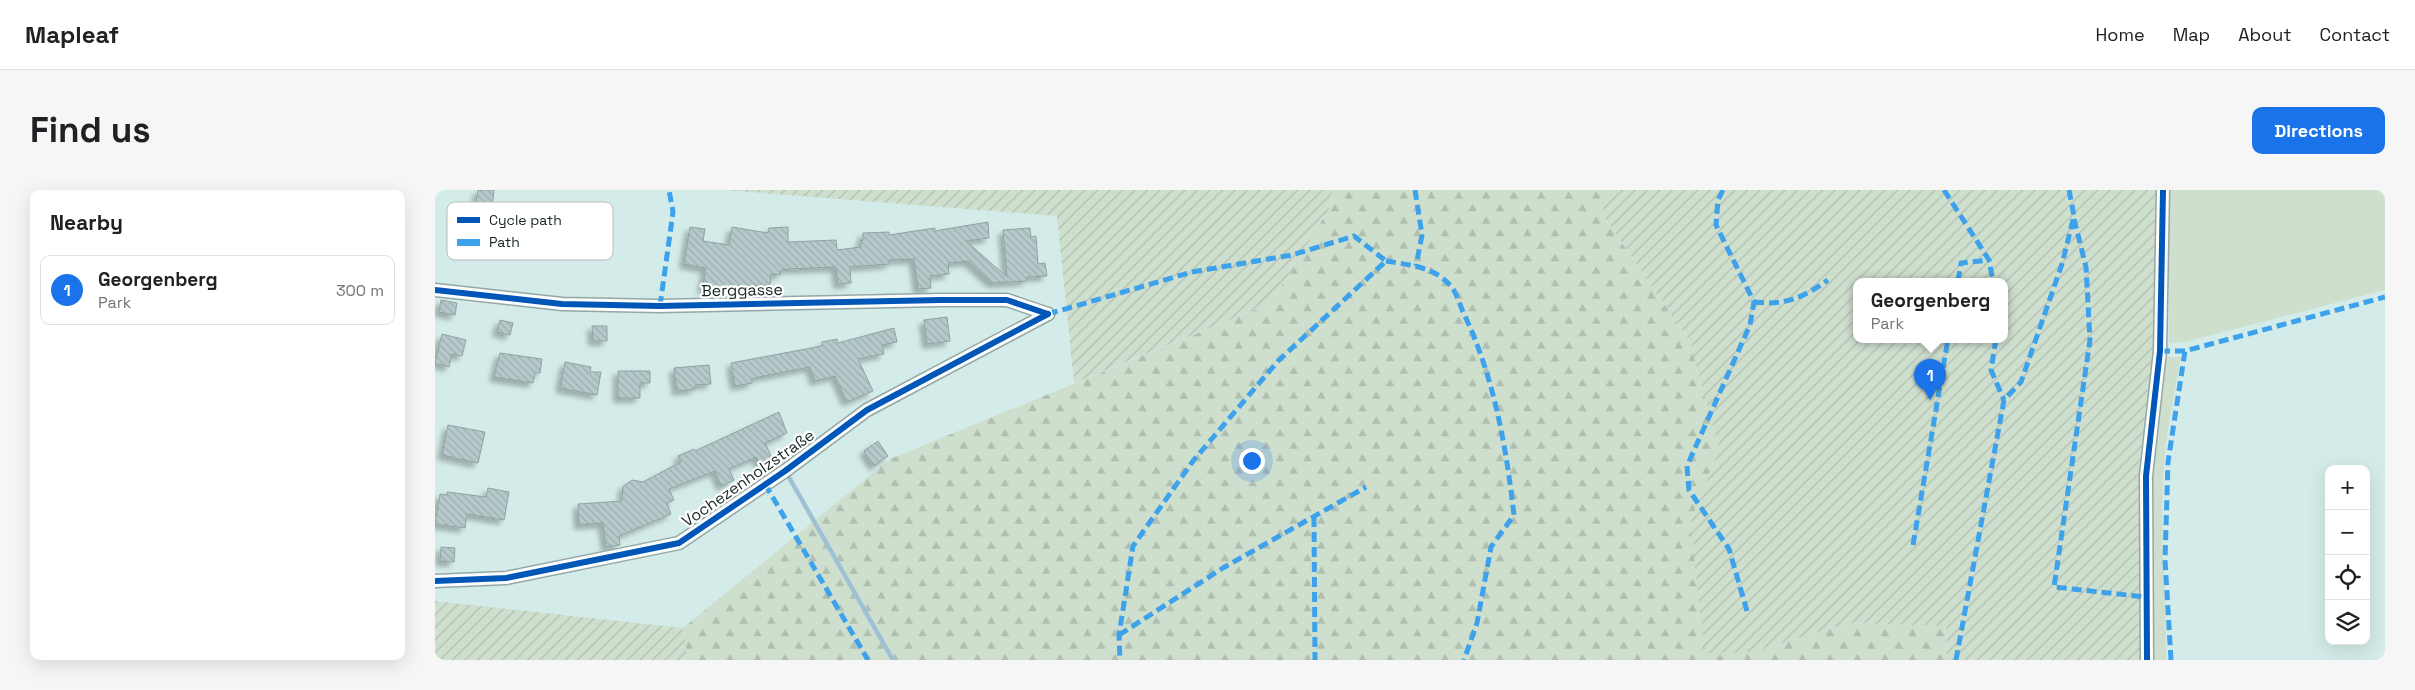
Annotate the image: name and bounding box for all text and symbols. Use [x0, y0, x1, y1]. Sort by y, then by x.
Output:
text: Mapleaf [25, 19, 119, 50]
text: Home [2096, 23, 2145, 46]
text: Map [2173, 23, 2210, 46]
text: About [2238, 23, 2292, 46]
text: Contact [2320, 23, 2390, 46]
button: Directions [2252, 107, 2385, 154]
text: Find us [30, 108, 151, 152]
legend [447, 202, 613, 260]
text: Nearby [50, 209, 123, 236]
text: Cycle path [489, 211, 562, 229]
text: Path [489, 233, 520, 251]
text: Georgenberg [98, 267, 218, 292]
popup [1853, 278, 2008, 343]
street label: Berggasse [701, 279, 783, 301]
text: 1 [63, 280, 71, 301]
text: 300 m [336, 280, 384, 301]
text: Georgenberg [1871, 288, 1990, 313]
text: Park [98, 292, 131, 313]
text: Park [1871, 313, 1904, 334]
pin: 1 [1914, 359, 1946, 400]
street label: Vochezenholzstraße [678, 424, 818, 532]
your location [1239, 448, 1265, 474]
map controls [2325, 465, 2370, 645]
button: + [2325, 465, 2370, 510]
button: − [2325, 510, 2370, 555]
button: locate [2325, 555, 2370, 600]
button: layers [2325, 600, 2370, 645]

